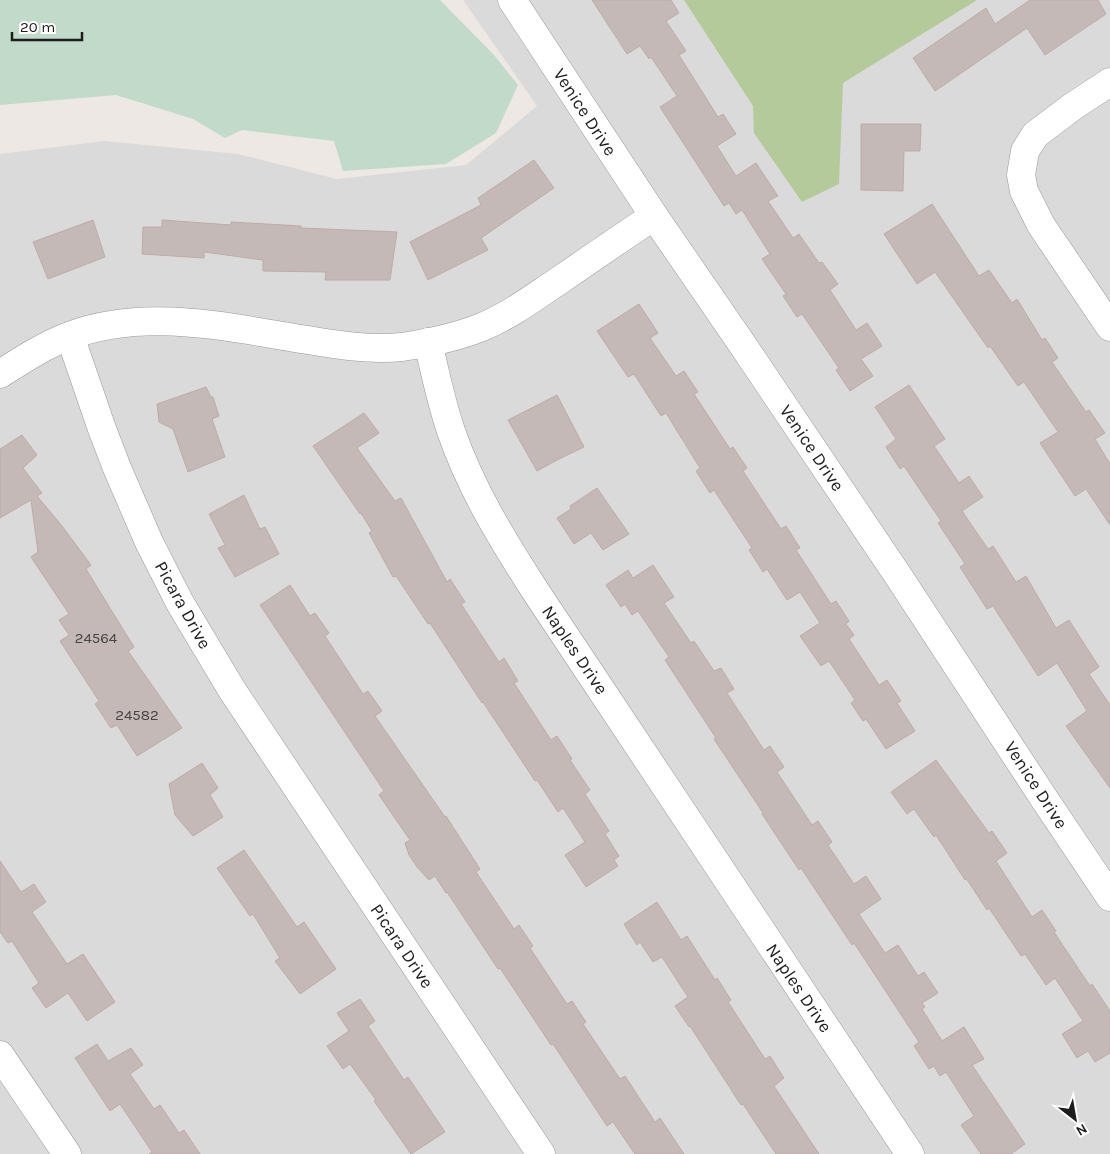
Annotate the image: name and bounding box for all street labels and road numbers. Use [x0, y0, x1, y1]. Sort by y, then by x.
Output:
street label: Venice Drive [549, 64, 621, 160]
street label: Venice Drive [775, 400, 849, 496]
street label: Picara Drive [150, 557, 216, 653]
street label: Naples Drive [537, 601, 613, 699]
street label: Venice Drive [1000, 737, 1072, 833]
street label: Picara Drive [366, 900, 438, 992]
street label: Naples Drive [761, 939, 837, 1037]

